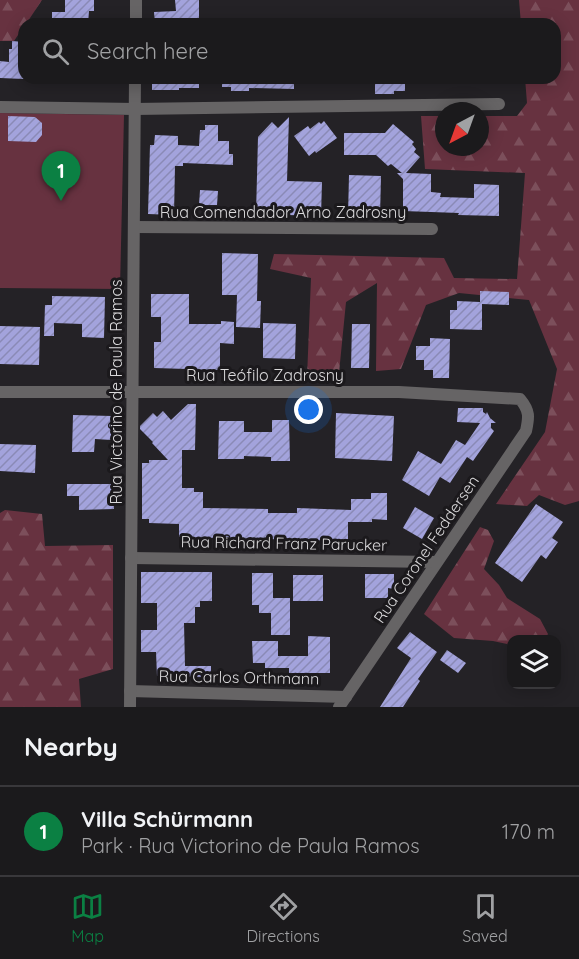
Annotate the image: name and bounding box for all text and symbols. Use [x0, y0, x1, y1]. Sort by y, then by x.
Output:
search box [18, 18, 561, 84]
icon: search [39, 35, 72, 68]
text: Search here [87, 37, 208, 65]
north arrow [435, 102, 489, 156]
pin: 1 [42, 152, 80, 201]
street label: Rua Comendador Arno Zadrosny [160, 202, 406, 222]
street label: Rua Victorino de Paula Ramos [106, 279, 126, 505]
street label: Rua Teófilo Zadrosny [186, 365, 344, 385]
your location [294, 395, 323, 424]
street label: Rua Coronel Feddersen [369, 471, 483, 627]
street label: Rua Richard Franz Parucker [180, 531, 388, 555]
map controls [507, 635, 561, 689]
button: layers [507, 635, 561, 689]
street label: Rua Carlos Orthmann [158, 666, 320, 688]
text: Nearby [24, 730, 118, 763]
text: Villa Schürmann [81, 805, 253, 833]
text: 1 [40, 819, 47, 844]
text: 170 m [502, 819, 555, 844]
text: Park · Rua Victorino de Paula Ramos [81, 833, 420, 858]
tab: Map [71, 890, 104, 946]
tab: Directions [247, 890, 320, 946]
tab: Saved [462, 890, 508, 946]

